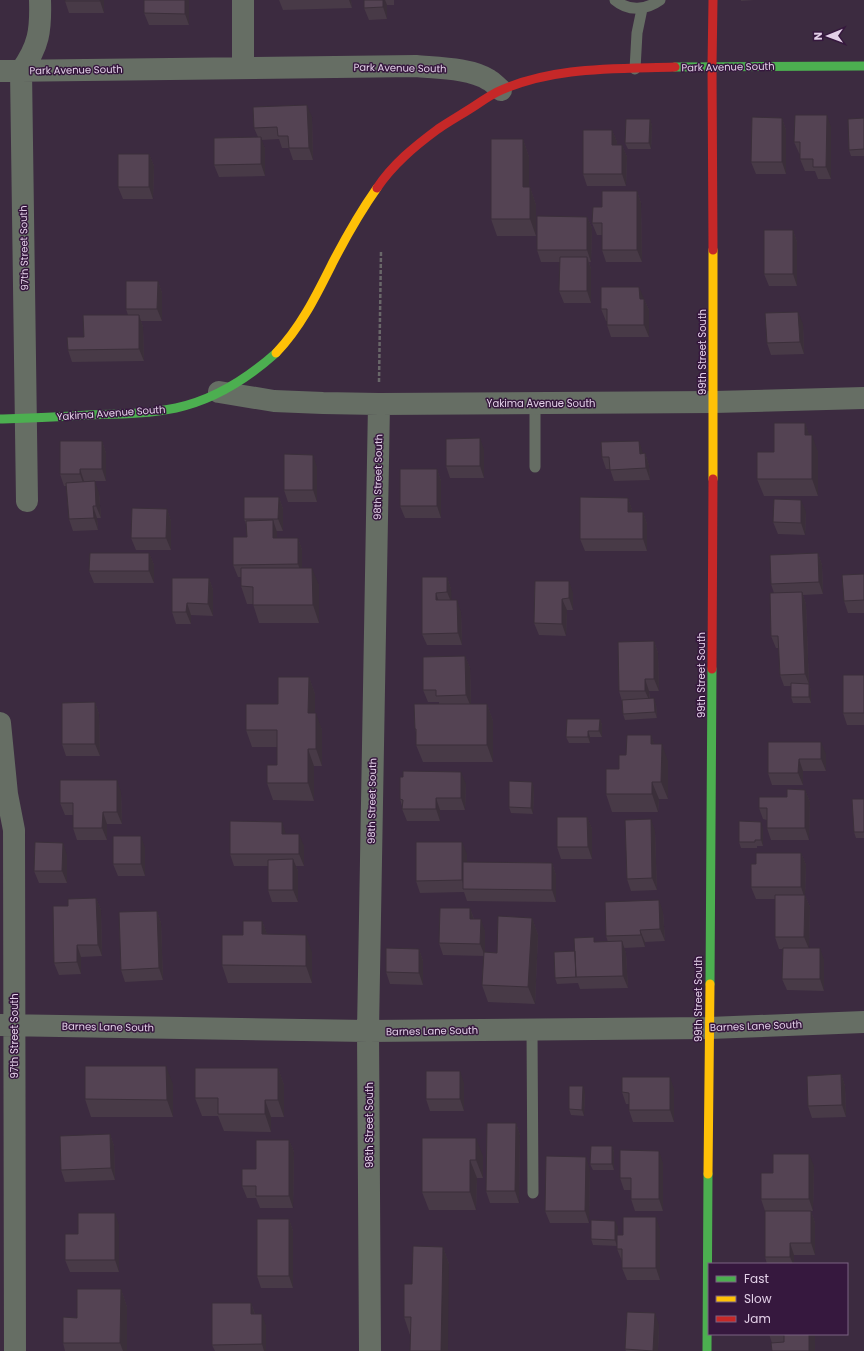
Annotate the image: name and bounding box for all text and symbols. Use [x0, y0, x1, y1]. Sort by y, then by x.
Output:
north arrow [808, 16, 848, 56]
text: N [810, 32, 826, 40]
street label: Park Avenue South [681, 59, 775, 75]
street label: Park Avenue South [353, 60, 447, 76]
street label: Park Avenue South [29, 62, 123, 78]
street label: 97th Street South [16, 205, 32, 291]
street label: 99th Street South [695, 309, 710, 395]
street label: Yakima Avenue South [487, 396, 595, 411]
street label: Yakima Avenue South [56, 402, 166, 424]
street label: 98th Street South [370, 434, 386, 520]
street label: 99th Street South [694, 632, 709, 718]
street label: 98th Street South [364, 758, 380, 844]
street label: 99th Street South [691, 956, 706, 1042]
street label: 97th Street South [7, 993, 22, 1079]
street label: Barnes Lane South [710, 1017, 802, 1035]
street label: Barnes Lane South [62, 1019, 154, 1035]
street label: Barnes Lane South [386, 1023, 478, 1039]
street label: 98th Street South [362, 1082, 377, 1168]
legend [708, 1263, 848, 1335]
text: Fast [744, 1270, 769, 1287]
text: Slow [744, 1290, 772, 1307]
text: Jam [744, 1310, 771, 1327]

